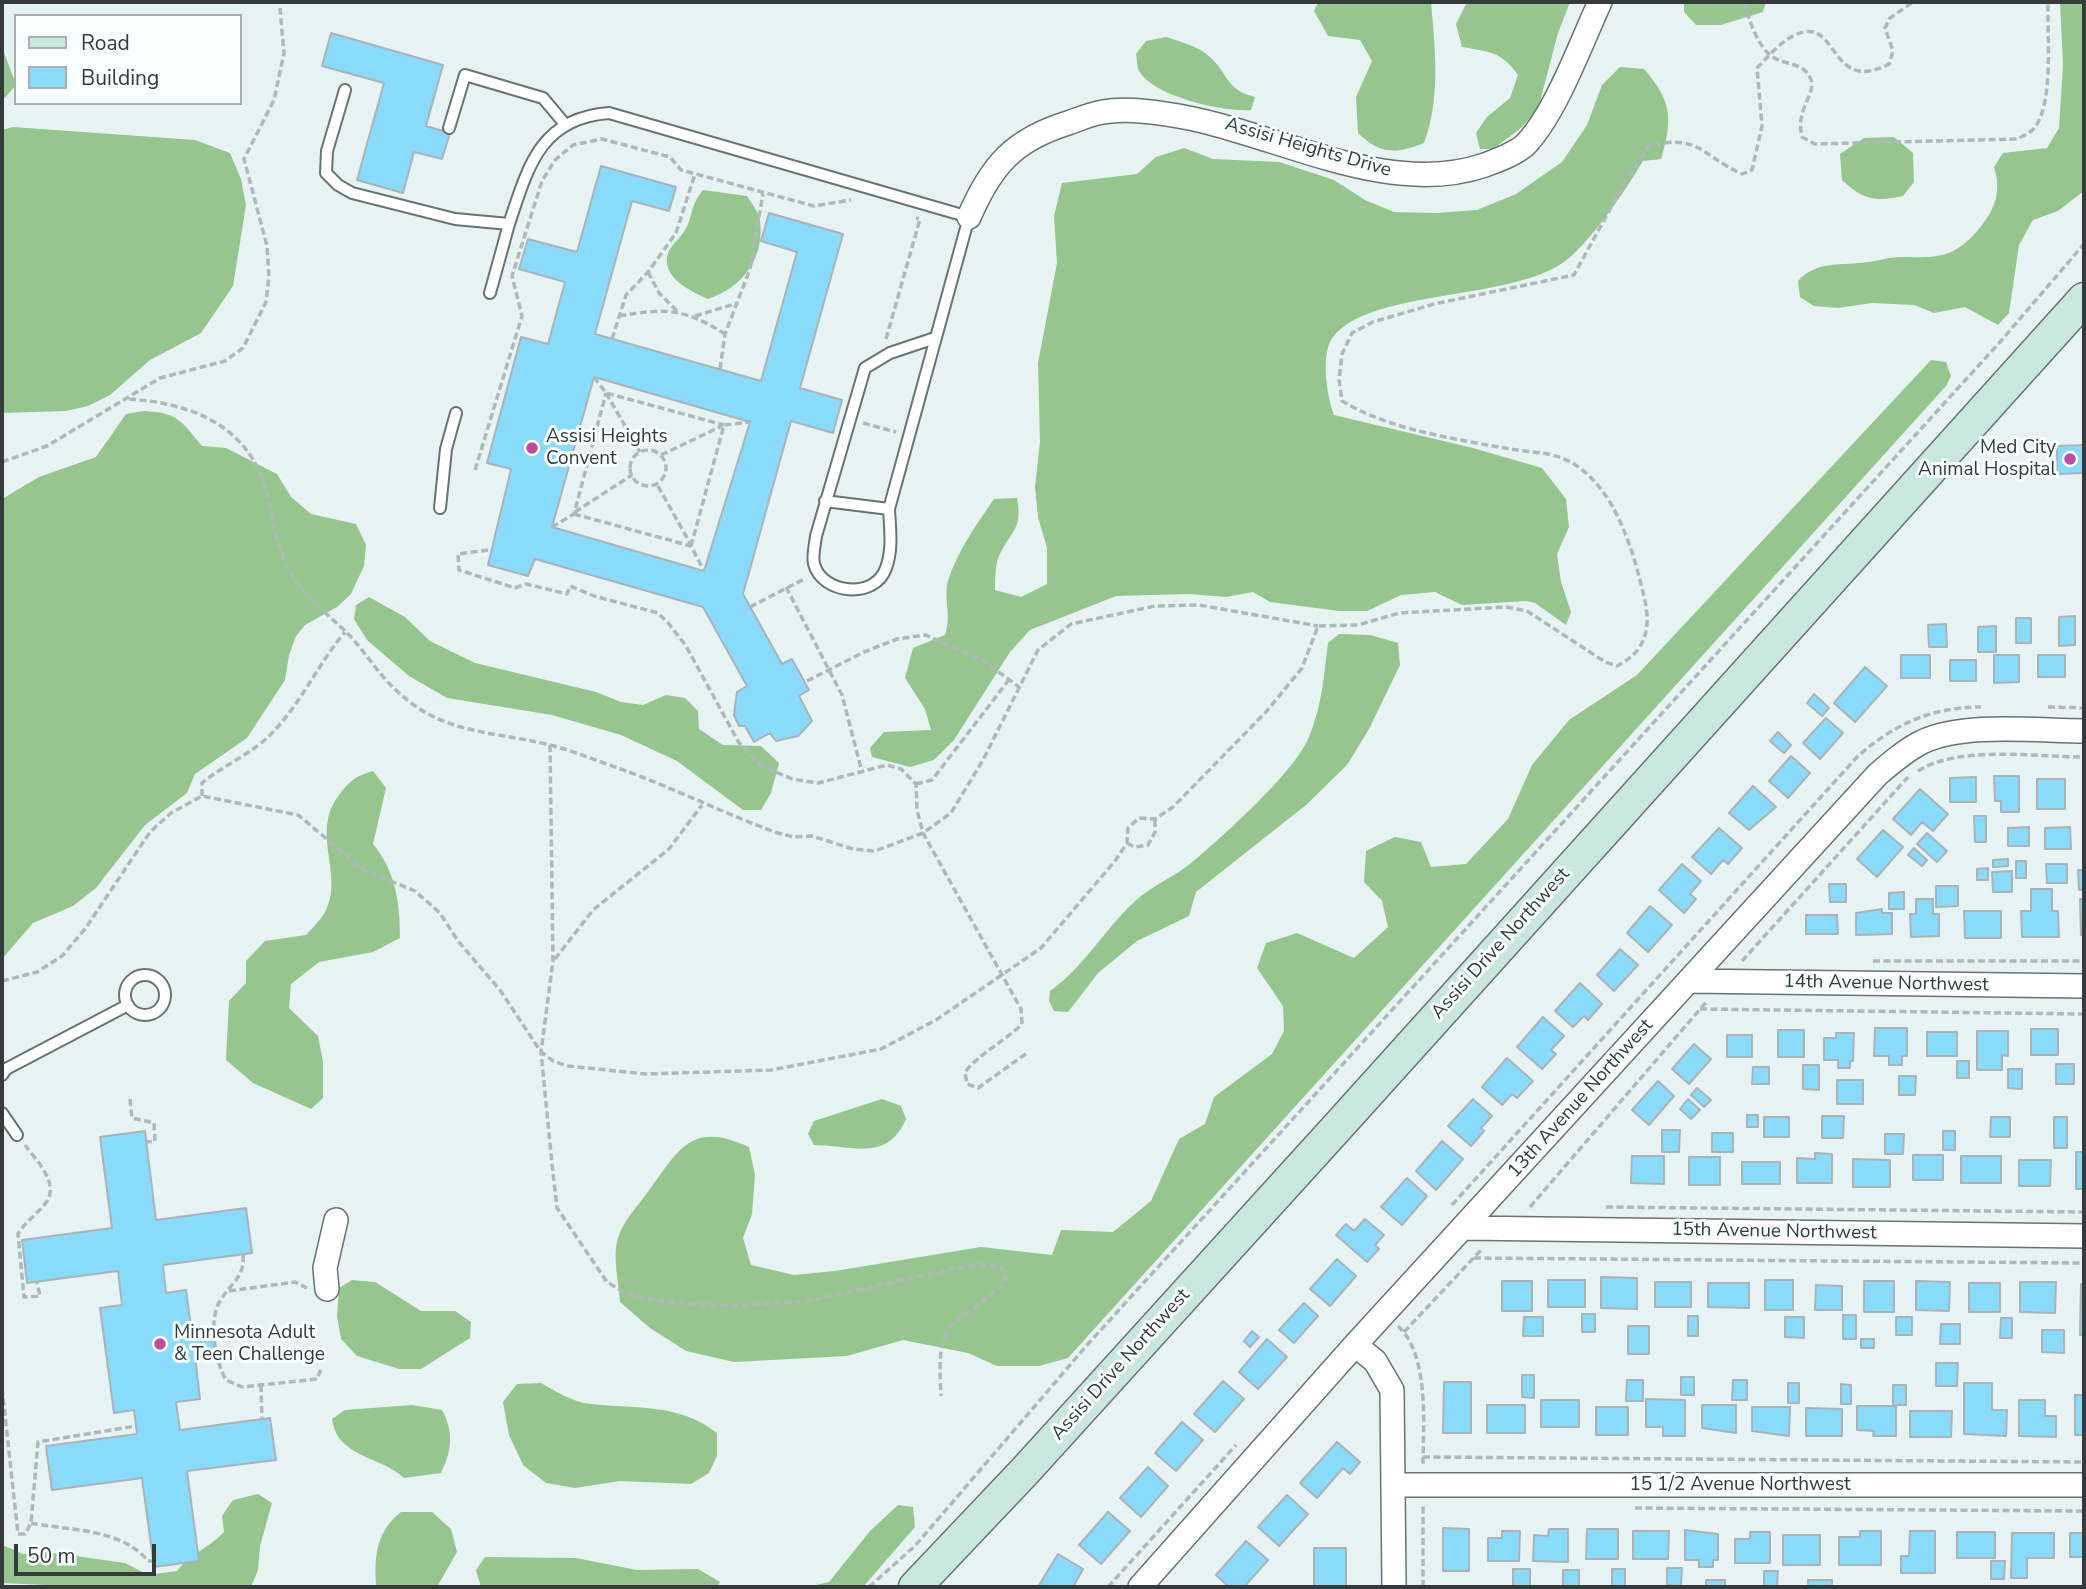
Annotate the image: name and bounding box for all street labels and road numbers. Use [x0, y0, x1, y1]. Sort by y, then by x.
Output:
street label: Assisi Heights Drive [1222, 113, 1394, 183]
street label: Assisi Drive Northwest [1427, 864, 1575, 1024]
street label: 14th Avenue Northwest [1783, 971, 1989, 997]
street label: 13th Avenue Northwest [1504, 1015, 1658, 1183]
street label: 15th Avenue Northwest [1671, 1219, 1877, 1245]
street label: Assisi Drive Northwest [1047, 1285, 1195, 1445]
street label: 15 1/2 Avenue Northwest [1629, 1474, 1851, 1496]

